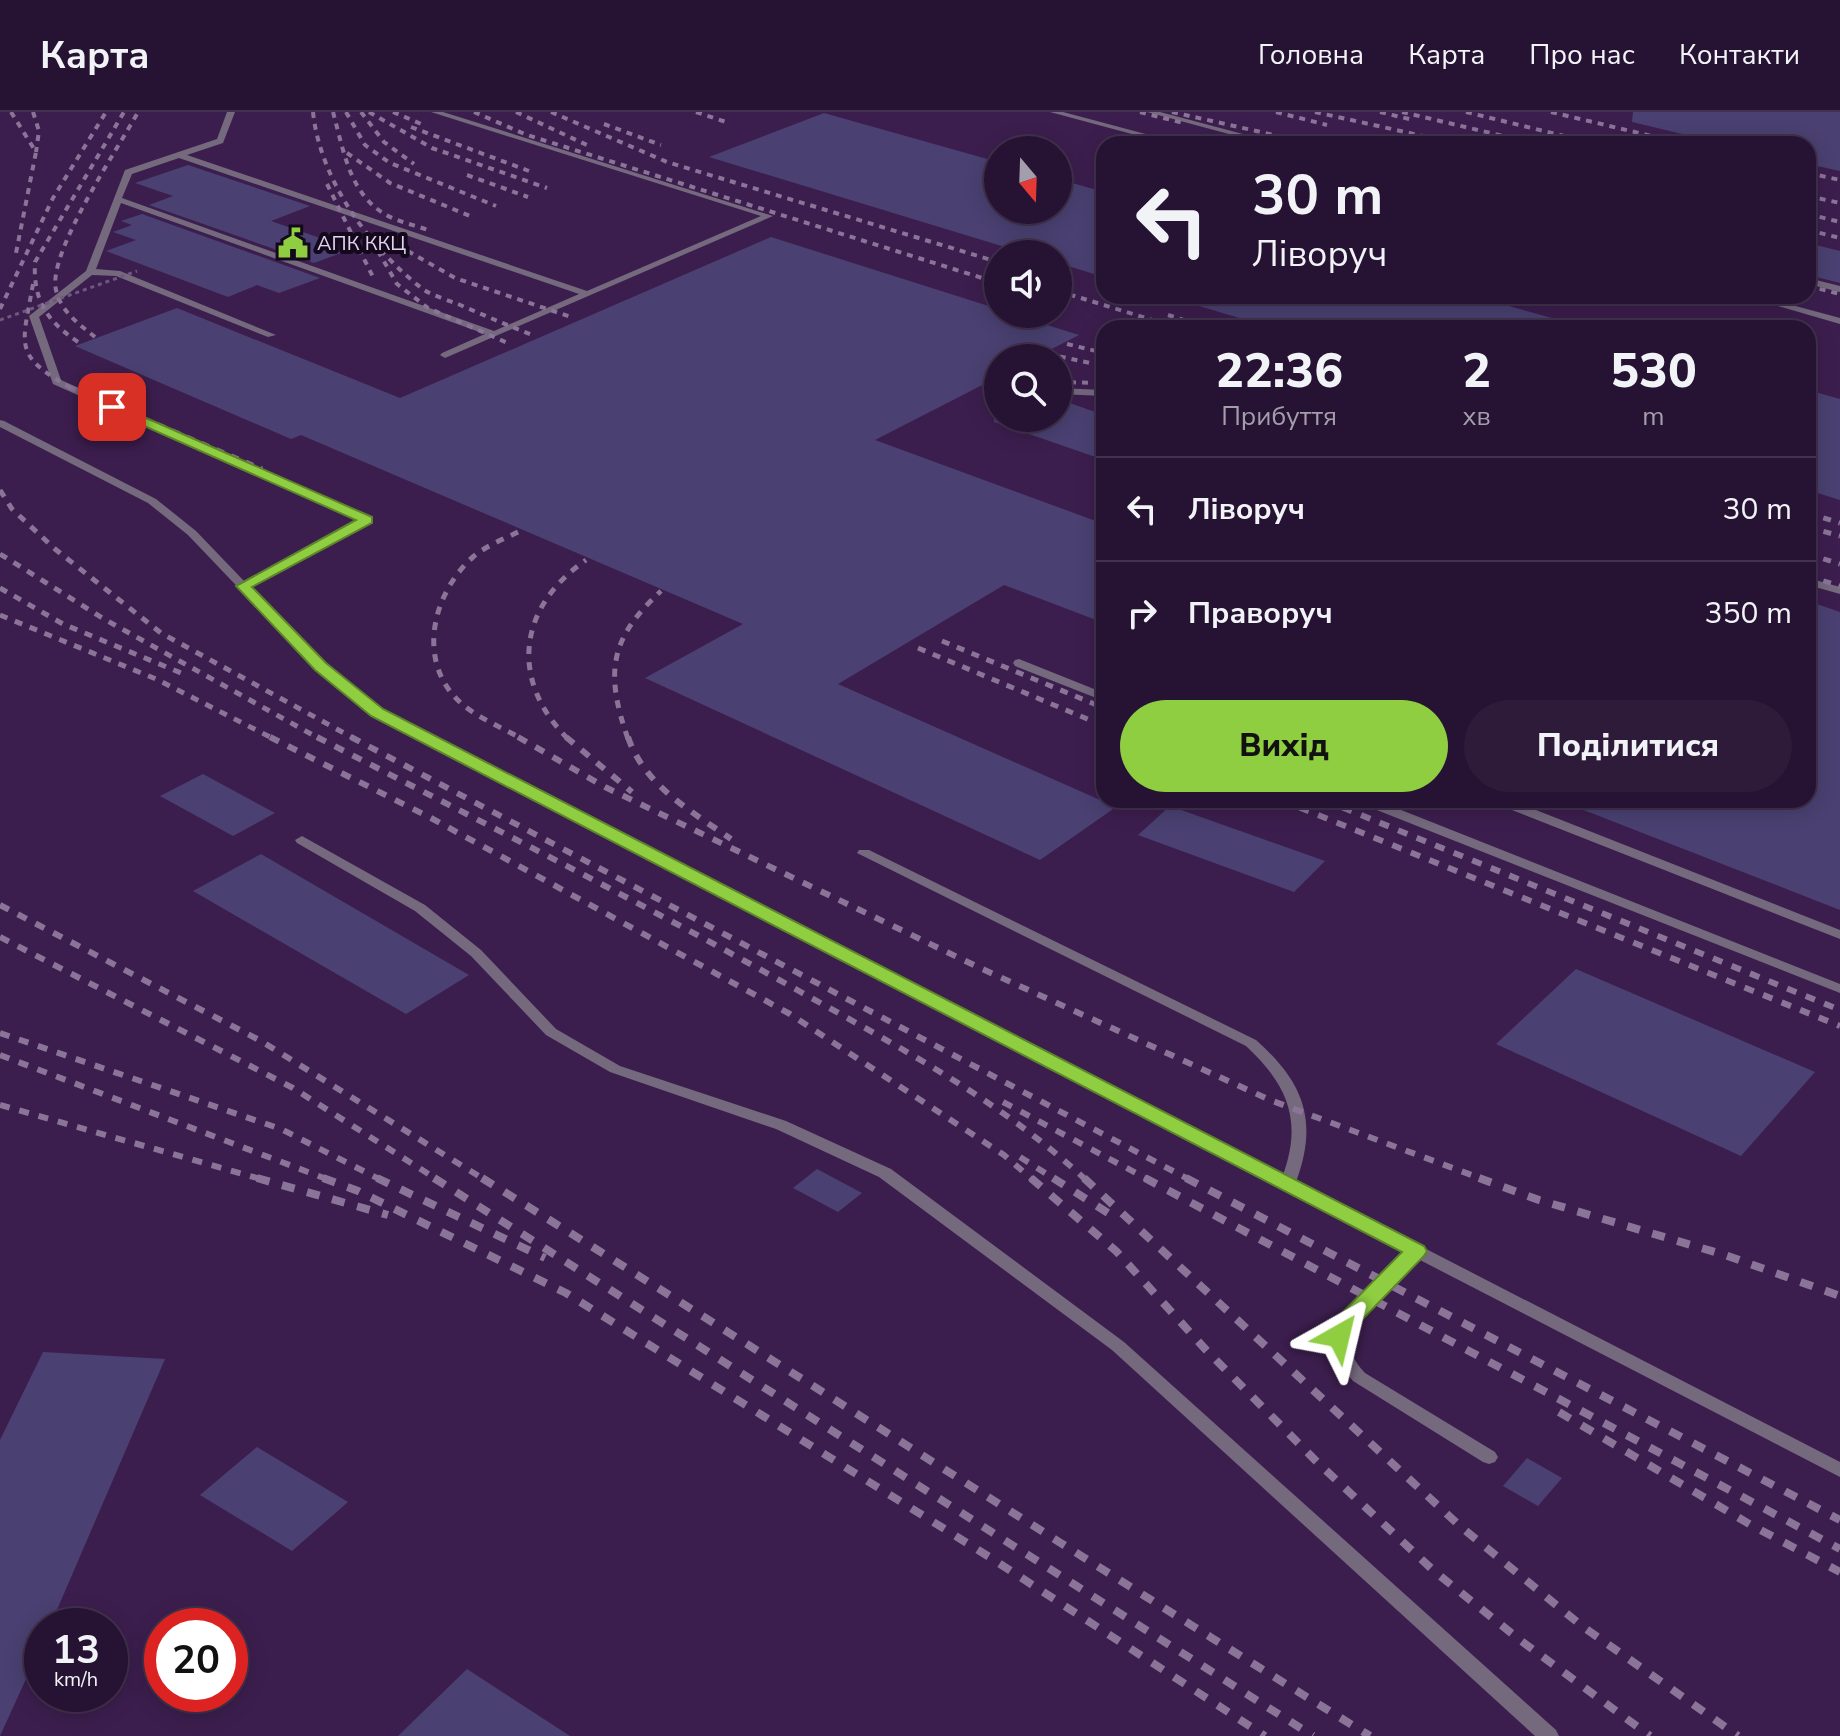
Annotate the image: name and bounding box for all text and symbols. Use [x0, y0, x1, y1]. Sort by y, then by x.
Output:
text: Карта [40, 30, 150, 81]
text: Головна [1258, 36, 1364, 74]
text: Карта [1408, 36, 1485, 74]
text: Про нас [1529, 36, 1635, 74]
text: Контакти [1679, 36, 1800, 74]
north arrow [984, 136, 1072, 224]
map controls [984, 136, 1072, 432]
text: 30 m [1252, 157, 1383, 234]
icon: left [1120, 168, 1224, 272]
public building icon: АПК ККЦ [276, 226, 310, 260]
place label: АПК ККЦ [317, 230, 406, 257]
text: Ліворуч [1252, 230, 1387, 279]
button: sound [984, 240, 1072, 328]
text: 22:36 [1215, 338, 1343, 404]
text: 2 [1462, 338, 1491, 404]
text: 530 [1610, 338, 1697, 404]
button: search [984, 344, 1072, 432]
pin [78, 373, 146, 441]
icon: arrive [90, 385, 134, 429]
text: Прибуття [1221, 399, 1337, 434]
text: хв [1463, 399, 1491, 434]
text: m [1642, 399, 1665, 434]
icon: left [1120, 487, 1164, 531]
text: Ліворуч [1188, 489, 1305, 530]
text: 30 m [1723, 489, 1792, 530]
icon: right [1120, 591, 1164, 635]
text: Праворуч [1188, 593, 1333, 634]
text: 350 m [1705, 593, 1792, 634]
button: Вихід [1120, 700, 1448, 792]
button: Поділитися [1464, 700, 1792, 792]
position arrow [1297, 1294, 1381, 1378]
speed limit sign: 20 [144, 1608, 248, 1712]
text: 13 [52, 1623, 100, 1677]
text: km/h [54, 1666, 98, 1693]

